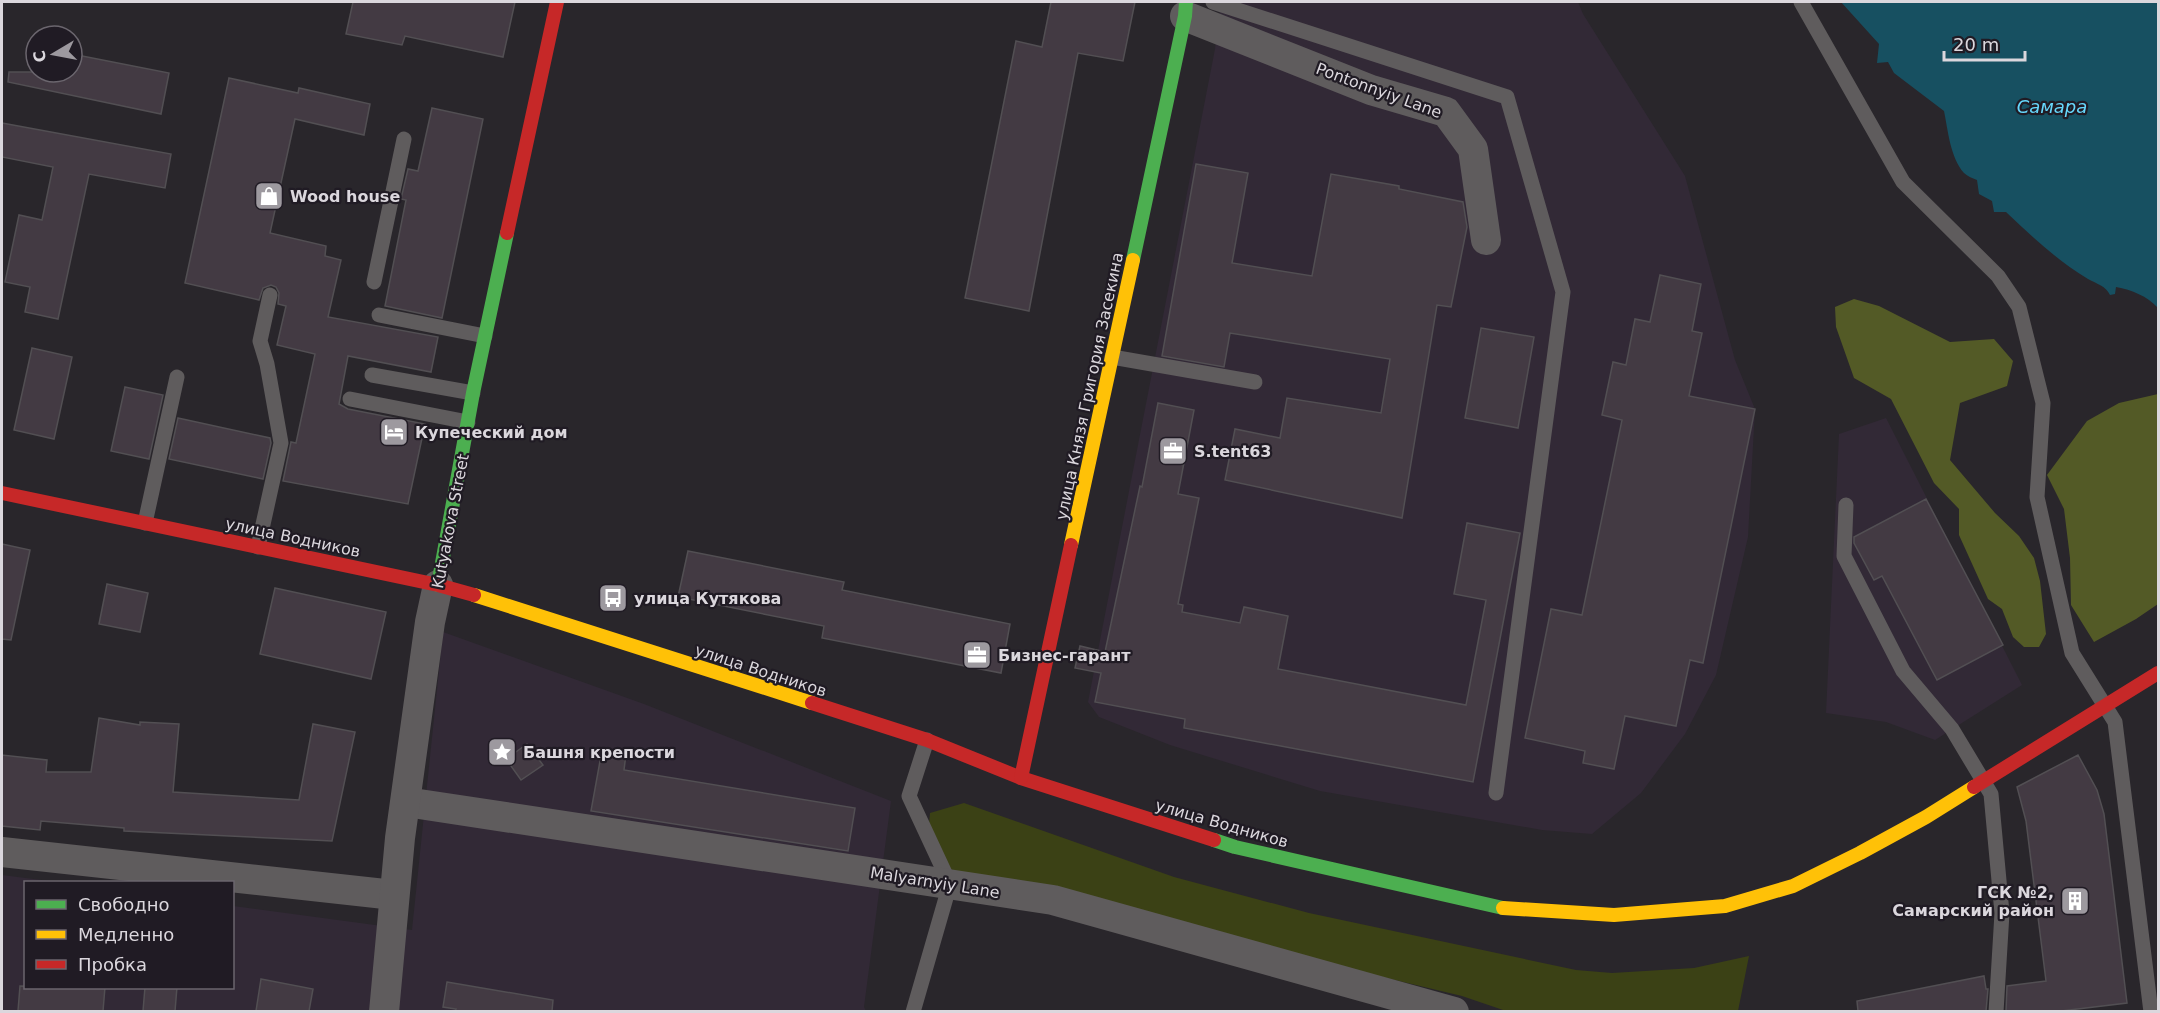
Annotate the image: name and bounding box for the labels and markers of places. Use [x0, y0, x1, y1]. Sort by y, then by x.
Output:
shop icon: Wood house [253, 180, 285, 212]
place label: Wood house [290, 187, 400, 206]
hotel icon: Купеческий дом [378, 416, 410, 448]
place label: Купеческий дом [415, 423, 568, 442]
office icon: S.tent63 [1157, 435, 1189, 467]
place label: S.tent63 [1194, 442, 1271, 461]
bus stop icon: улица Кутякова [597, 582, 629, 614]
place label: улица Кутякова [634, 589, 781, 608]
office icon: Бизнес-гарант [961, 639, 993, 671]
place label: Бизнес-гарант [998, 646, 1131, 665]
place icon: Башня крепости [486, 736, 518, 768]
place label: Башня крепости [523, 743, 675, 762]
place label: ГСК №2, Самарский район [1892, 883, 2054, 920]
building icon: ГСК №2, Самарский район [2059, 885, 2091, 917]

